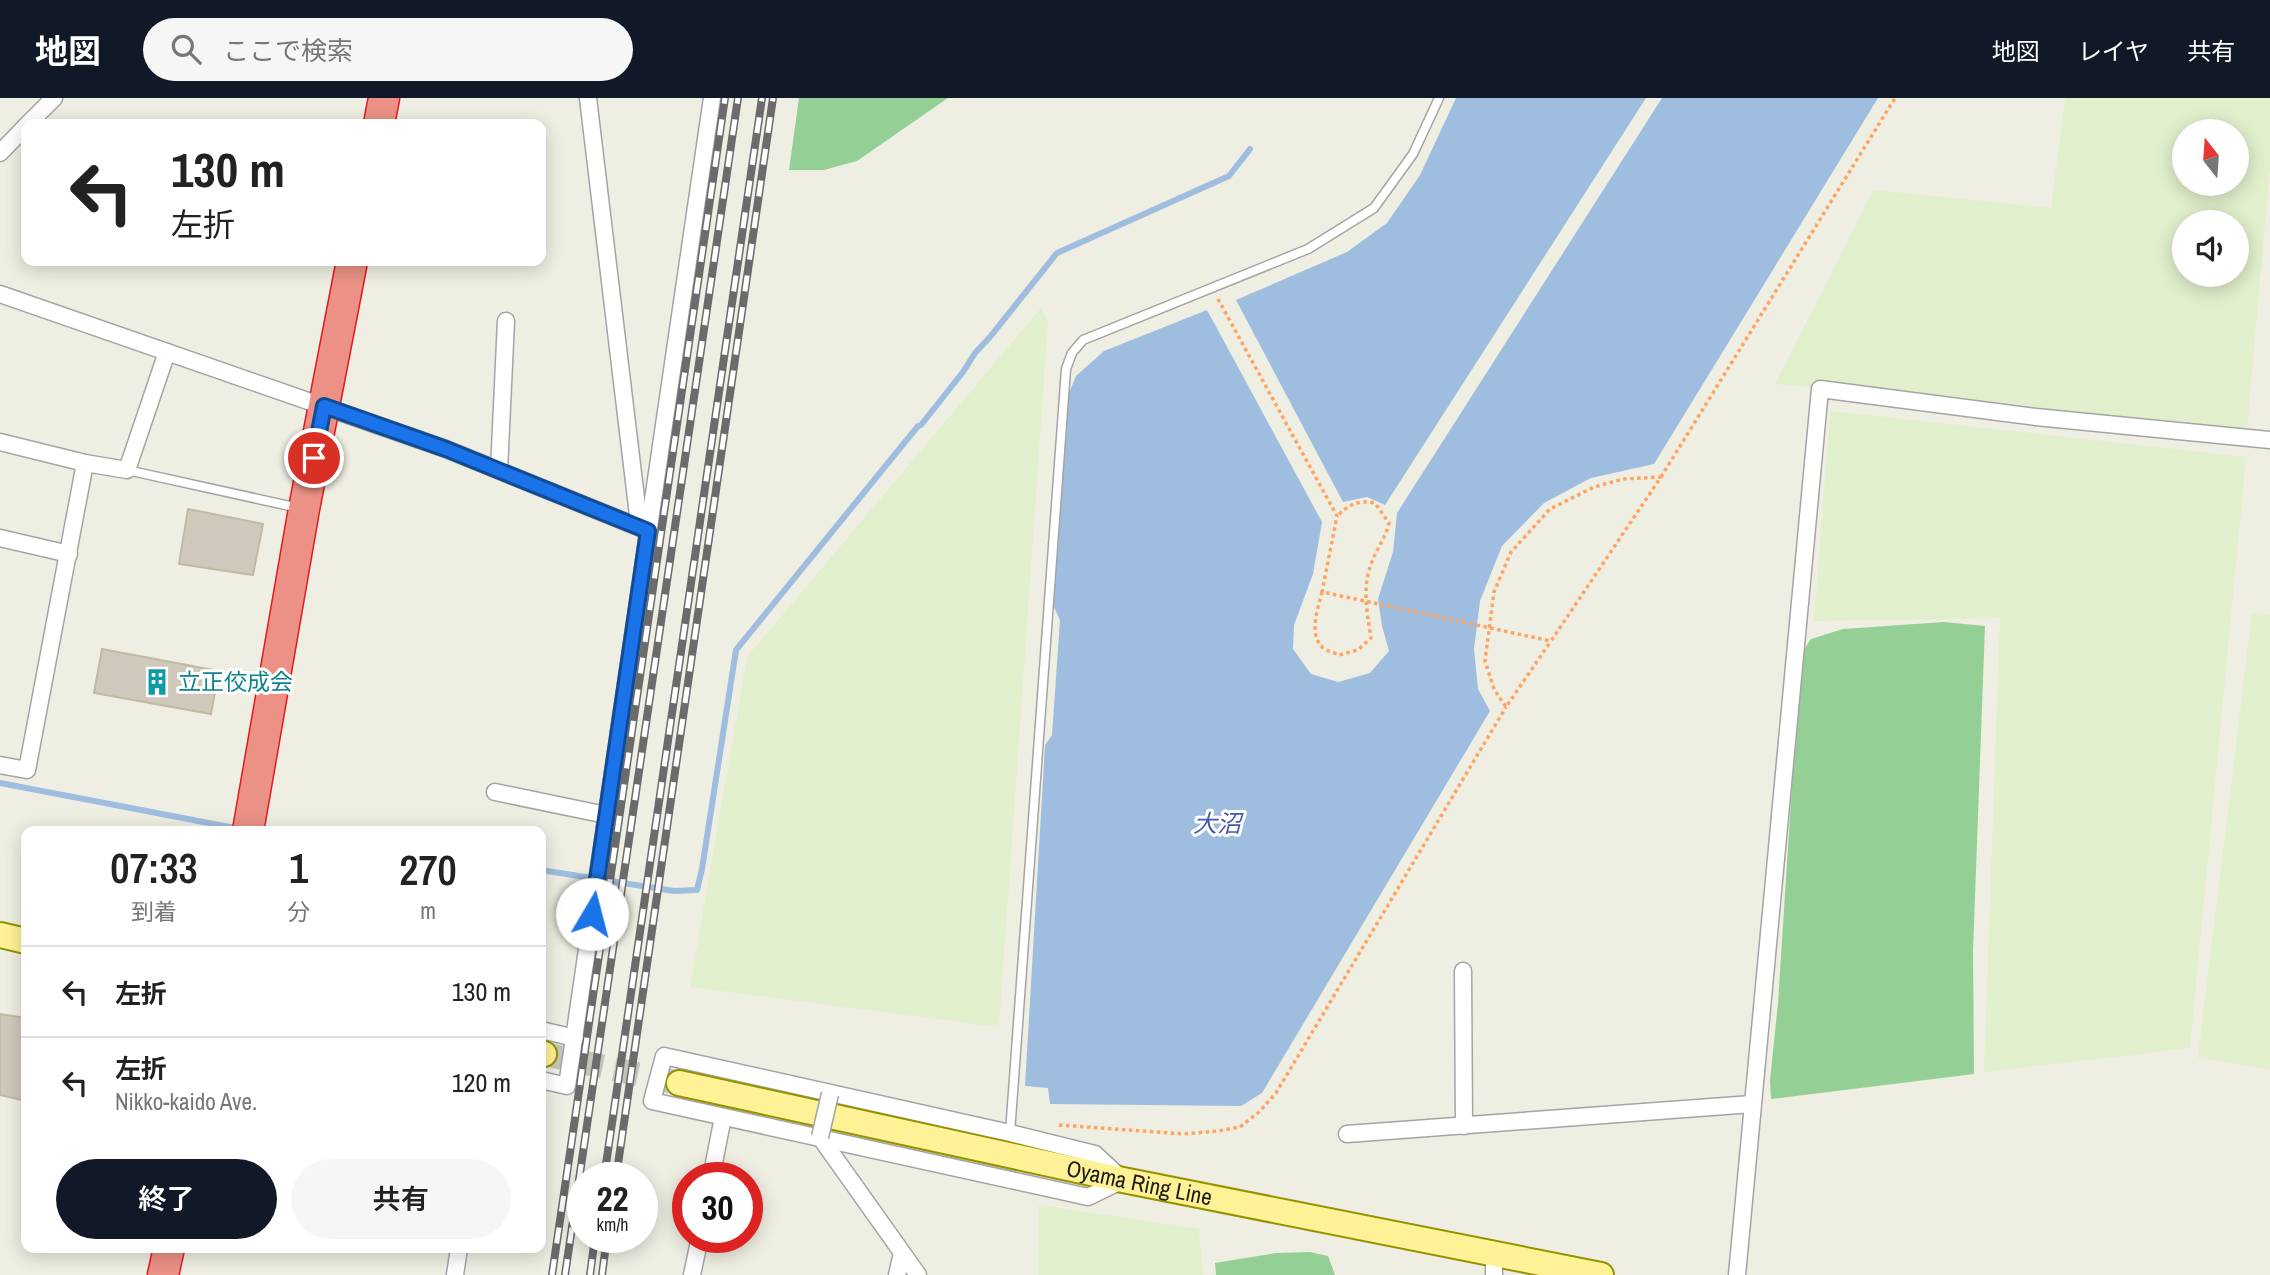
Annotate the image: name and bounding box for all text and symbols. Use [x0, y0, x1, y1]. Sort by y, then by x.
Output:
search box [143, 18, 633, 81]
text: 地図 [35, 29, 101, 73]
icon: search [167, 30, 205, 68]
text: ここで検索 [223, 33, 353, 68]
text: 地図 [1992, 35, 2040, 67]
text: レイヤ [2078, 35, 2149, 67]
text: 共有 [2187, 35, 2235, 67]
north arrow [2172, 119, 2249, 196]
map controls [2172, 119, 2249, 287]
text: 130 m [171, 136, 285, 202]
icon: left [56, 147, 147, 238]
text: 左折 [171, 203, 235, 246]
button: sound [2172, 210, 2249, 287]
pin [284, 428, 344, 488]
icon: arrive [295, 439, 333, 477]
place label: 立正佼成会 [178, 666, 293, 697]
building icon: 立正佼成会 [142, 667, 172, 697]
water label: 大沼 [1193, 807, 1244, 839]
text: 07:33 [110, 840, 198, 896]
text: 1 [289, 840, 308, 896]
text: 270 [399, 842, 457, 898]
position arrow [555, 877, 629, 951]
text: m [420, 895, 436, 926]
text: 到着 [131, 896, 177, 927]
text: 分 [287, 896, 310, 927]
icon: left [56, 973, 94, 1011]
text: 130 m [452, 974, 511, 1009]
text: 左折 [115, 976, 167, 1011]
text: 左折 [115, 1051, 167, 1086]
icon: left [56, 1064, 94, 1102]
text: 120 m [452, 1065, 511, 1100]
text: Nikko-kaido Ave. [115, 1086, 257, 1117]
street label: Oyama Ring Line [1064, 1152, 1215, 1212]
button: 終了 [56, 1159, 277, 1239]
button: 共有 [291, 1159, 511, 1239]
speed limit sign: 30 [672, 1162, 763, 1253]
text: 22 [597, 1175, 628, 1222]
text: km/h [597, 1212, 629, 1237]

